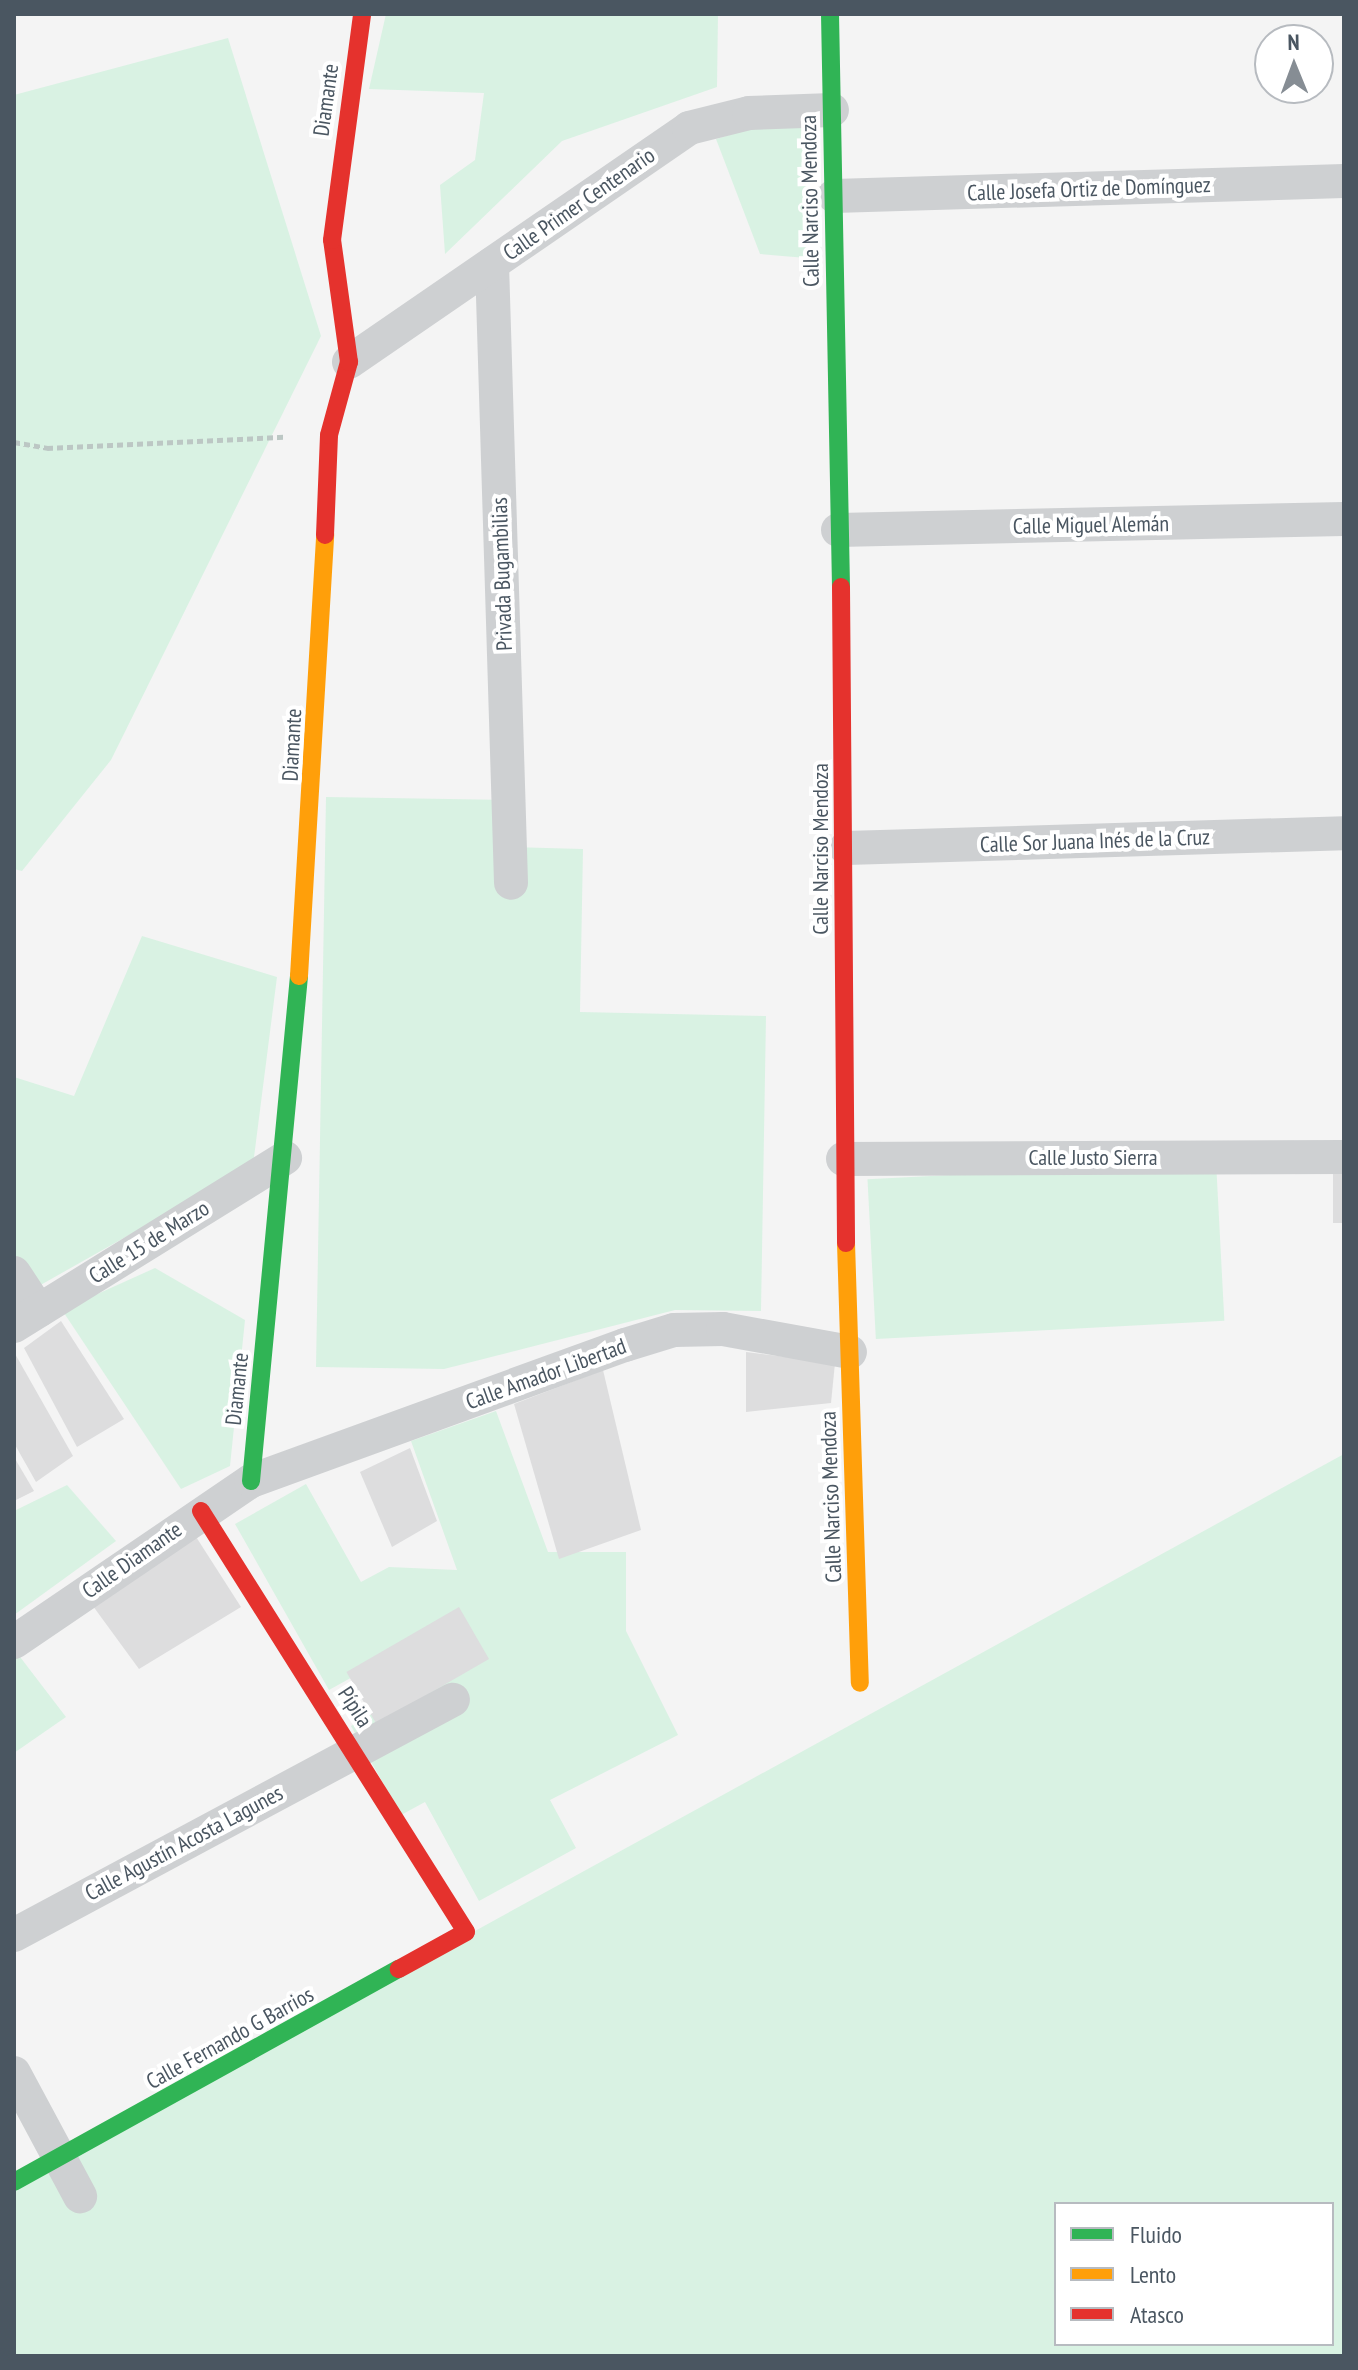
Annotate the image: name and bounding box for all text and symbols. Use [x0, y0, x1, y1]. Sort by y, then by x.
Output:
north arrow [1254, 24, 1334, 104]
text: N [1287, 28, 1300, 56]
street label: Diamante [308, 62, 344, 138]
street label: Calle Narciso Mendoza [795, 115, 825, 287]
street label: Calle Primer Centenario [498, 142, 660, 266]
street label: Calle Josefa Ortiz de Domínguez [967, 172, 1211, 206]
street label: Privada Bugambilias [486, 497, 518, 651]
street label: Calle Miguel Alemán [1012, 510, 1170, 540]
street label: Diamante [277, 708, 307, 782]
street label: Calle Narciso Mendoza [808, 763, 834, 935]
street label: Calle Sor Juana Inés de la Cruz [980, 824, 1210, 858]
street label: Calle Justo Sierra [1028, 1145, 1158, 1171]
street label: Calle 15 de Marzo [84, 1195, 214, 1289]
street label: Calle Amador Libertad [462, 1333, 630, 1415]
street label: Diamante [220, 1351, 254, 1427]
street label: Calle Narciso Mendoza [815, 1411, 847, 1583]
street label: Calle Diamante [77, 1516, 187, 1604]
street label: Pípila [332, 1682, 378, 1732]
street label: Calle Agustín Acosta Lagunes [80, 1779, 288, 1907]
street label: Calle Fernando G Barrios [142, 1981, 318, 2095]
legend [1054, 2202, 1334, 2346]
text: Fluido [1130, 2219, 1182, 2250]
text: Lento [1130, 2259, 1176, 2290]
text: Atasco [1130, 2299, 1184, 2330]

